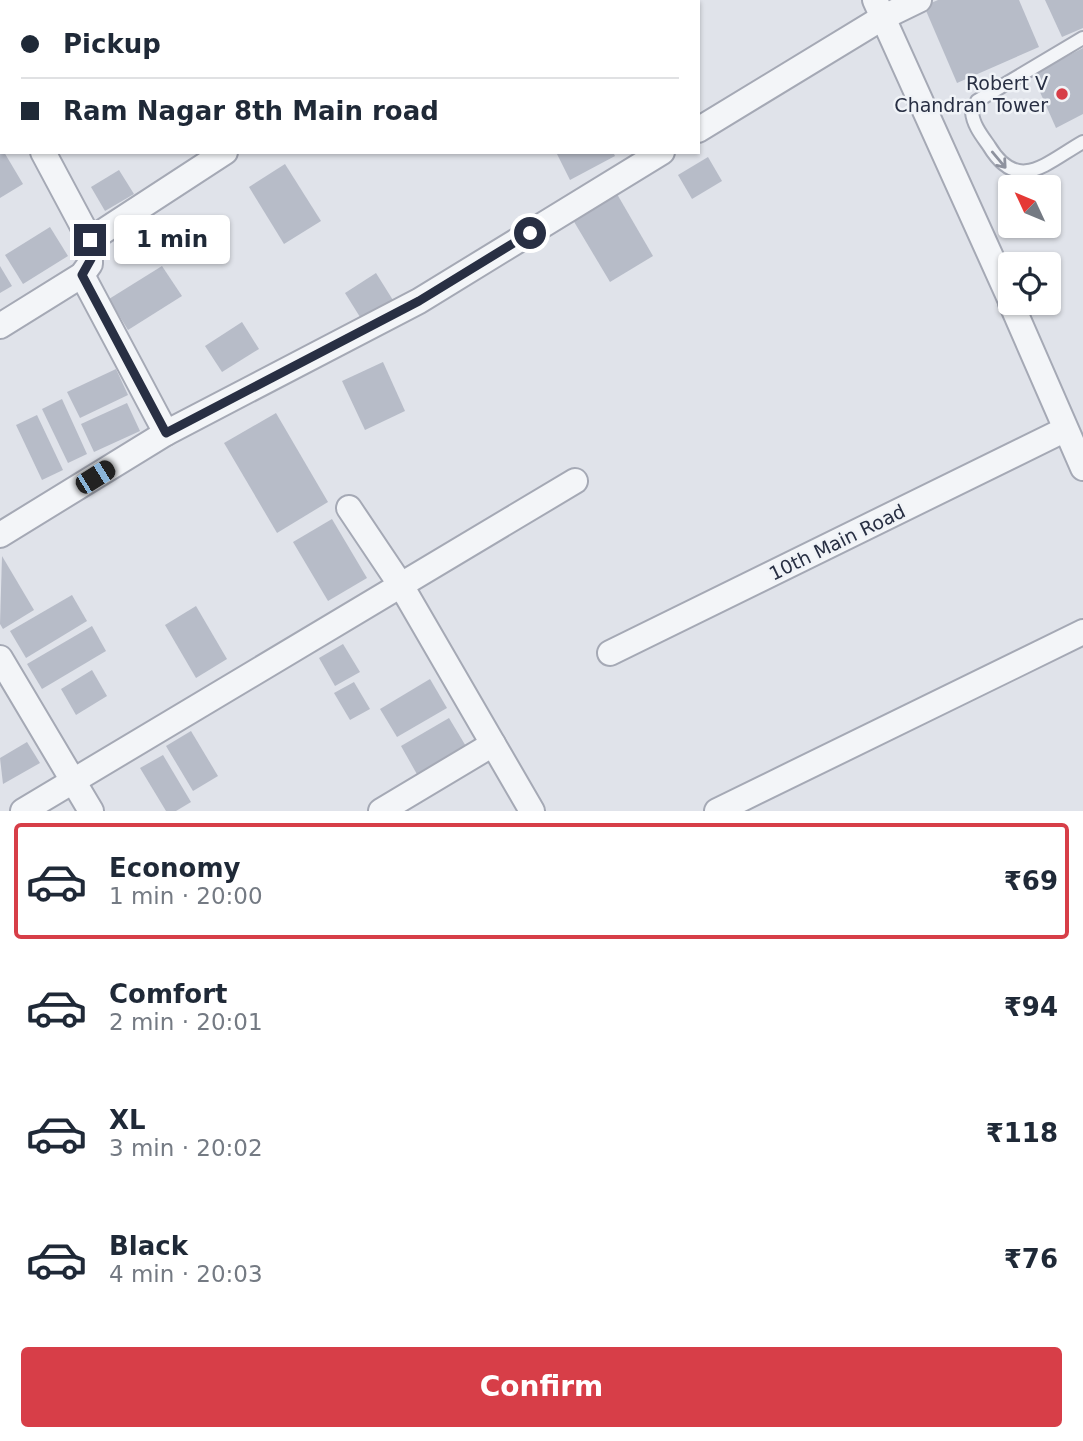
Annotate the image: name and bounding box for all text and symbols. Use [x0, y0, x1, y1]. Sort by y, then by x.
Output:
text: Pickup [63, 29, 161, 59]
place label: Robert V Chandran Tower [894, 72, 1048, 116]
marker: Robert V Chandran Tower [1054, 86, 1070, 102]
text: Ram Nagar 8th Main road [63, 96, 439, 126]
one-way arrow [991, 150, 1006, 168]
north arrow [998, 175, 1060, 238]
map controls [998, 175, 1061, 315]
callout: 1 min [114, 216, 230, 264]
route start [514, 217, 546, 249]
route end [74, 224, 106, 256]
text: 1 min [136, 226, 208, 252]
button: locate [998, 252, 1061, 315]
car [72, 457, 119, 497]
street label: 10th Main Road [765, 500, 909, 584]
icon: car [25, 850, 88, 913]
text: Economy [109, 853, 240, 883]
text: ₹69 [1004, 866, 1058, 896]
text: 1 min · 20:00 [109, 883, 263, 909]
icon: car [25, 976, 88, 1039]
text: Comfort [109, 979, 227, 1009]
text: ₹94 [1004, 992, 1058, 1022]
text: 2 min · 20:01 [109, 1009, 263, 1035]
icon: car [25, 1102, 88, 1165]
text: XL [109, 1105, 146, 1135]
text: ₹118 [986, 1118, 1058, 1148]
text: 3 min · 20:02 [109, 1135, 263, 1161]
icon: car [25, 1228, 88, 1291]
text: Black [109, 1231, 188, 1261]
text: ₹76 [1004, 1244, 1058, 1274]
text: 4 min · 20:03 [109, 1261, 263, 1287]
button: Confirm [21, 1347, 1062, 1427]

